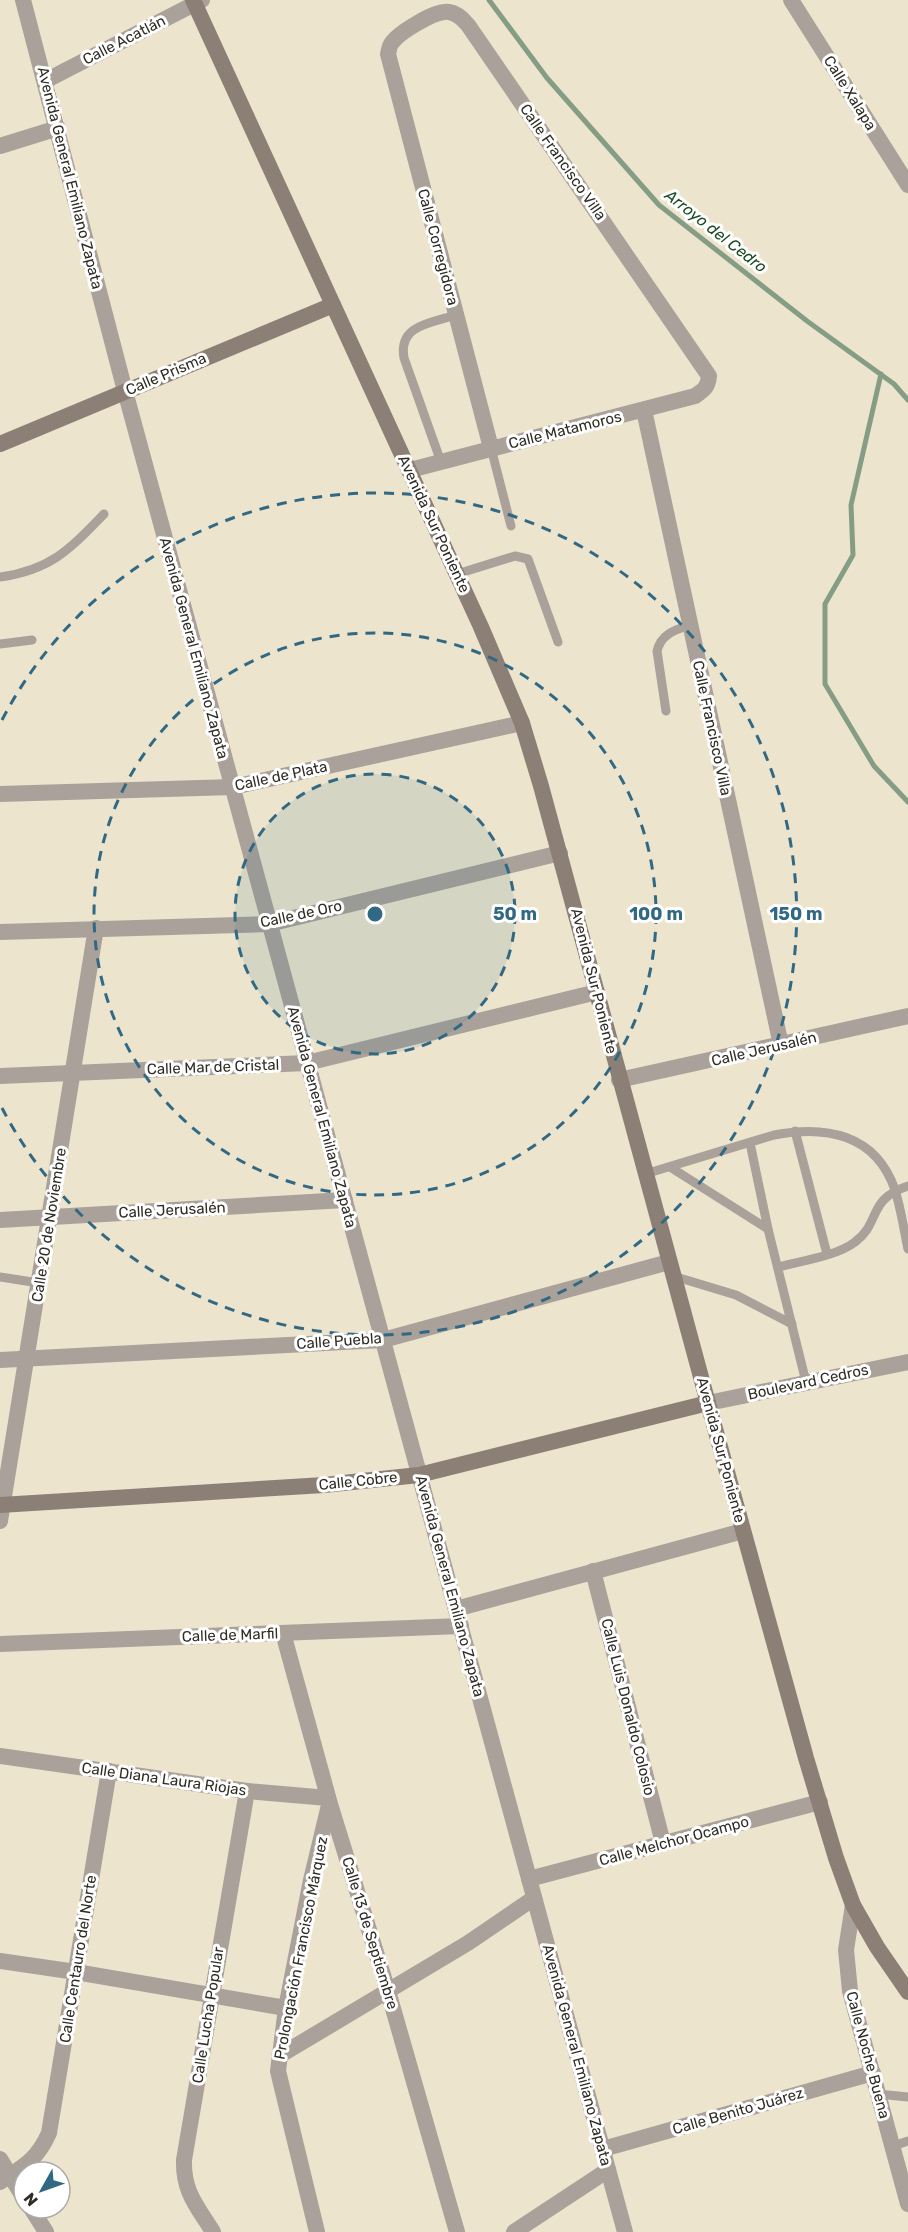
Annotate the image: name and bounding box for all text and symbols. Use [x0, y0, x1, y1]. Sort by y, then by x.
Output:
street label: Calle Acatlán [80, 11, 168, 69]
street label: Calle Xalapa [820, 52, 880, 134]
street label: Avenida General Emiliano Zapata [34, 65, 106, 291]
street label: Calle Francisco Villa [516, 100, 610, 224]
water label: Arroyo del Cedro [661, 185, 771, 277]
street label: Calle Corregidora [414, 187, 462, 307]
street label: Calle Prisma [123, 349, 209, 399]
street label: Calle Matamoros [507, 407, 624, 453]
street label: Avenida Sur Poniente [394, 452, 474, 596]
street label: Avenida General Emiliano Zapata [156, 535, 232, 761]
street label: Calle Francisco Villa [689, 659, 735, 797]
street label: Calle de Plata [233, 757, 329, 795]
street label: Calle de Oro [259, 897, 343, 931]
text: 50 m [493, 903, 537, 925]
text: 100 m [629, 903, 683, 925]
text: 150 m [769, 903, 823, 925]
centre of rings [365, 904, 385, 924]
street label: Avenida Sur Poniente [567, 906, 621, 1056]
street label: Avenida General Emiliano Zapata [284, 1004, 360, 1230]
street label: Calle Jerusalén [710, 1028, 818, 1070]
street label: Calle Mar de Cristal [146, 1056, 280, 1078]
street label: Calle 20 de Noviembre [28, 1147, 70, 1303]
street label: Calle Jerusalén [118, 1198, 226, 1222]
street label: Calle Puebla [296, 1329, 382, 1353]
street label: Boulevard Cedros [746, 1360, 870, 1404]
street label: Avenida Sur Poniente [693, 1375, 749, 1525]
street label: Calle Cobre [318, 1468, 398, 1494]
street label: Avenida General Emiliano Zapata [412, 1473, 488, 1699]
street label: Calle Luis Donaldo Colosio [597, 1617, 659, 1797]
street label: Calle de Marfil [182, 1624, 278, 1646]
street label: Calle Diana Laura Riojas [81, 1759, 248, 1800]
street label: Calle Melchor Ocampo [597, 1812, 751, 1870]
street label: Prolongación Francisco Márquez [271, 1835, 332, 2061]
street label: Calle 13 de Septiembre [338, 1855, 402, 2011]
street label: Calle Centauro del Norte [56, 1874, 100, 2044]
street label: Avenida General Emiliano Zapata [539, 1942, 615, 2168]
street label: Calle Lucha Popular [188, 1945, 228, 2085]
street label: Calle Noche Buena [842, 1989, 894, 2121]
street label: Calle Benito Juárez [671, 2084, 806, 2138]
north arrow [12, 2160, 72, 2220]
text: N [20, 2189, 42, 2210]

